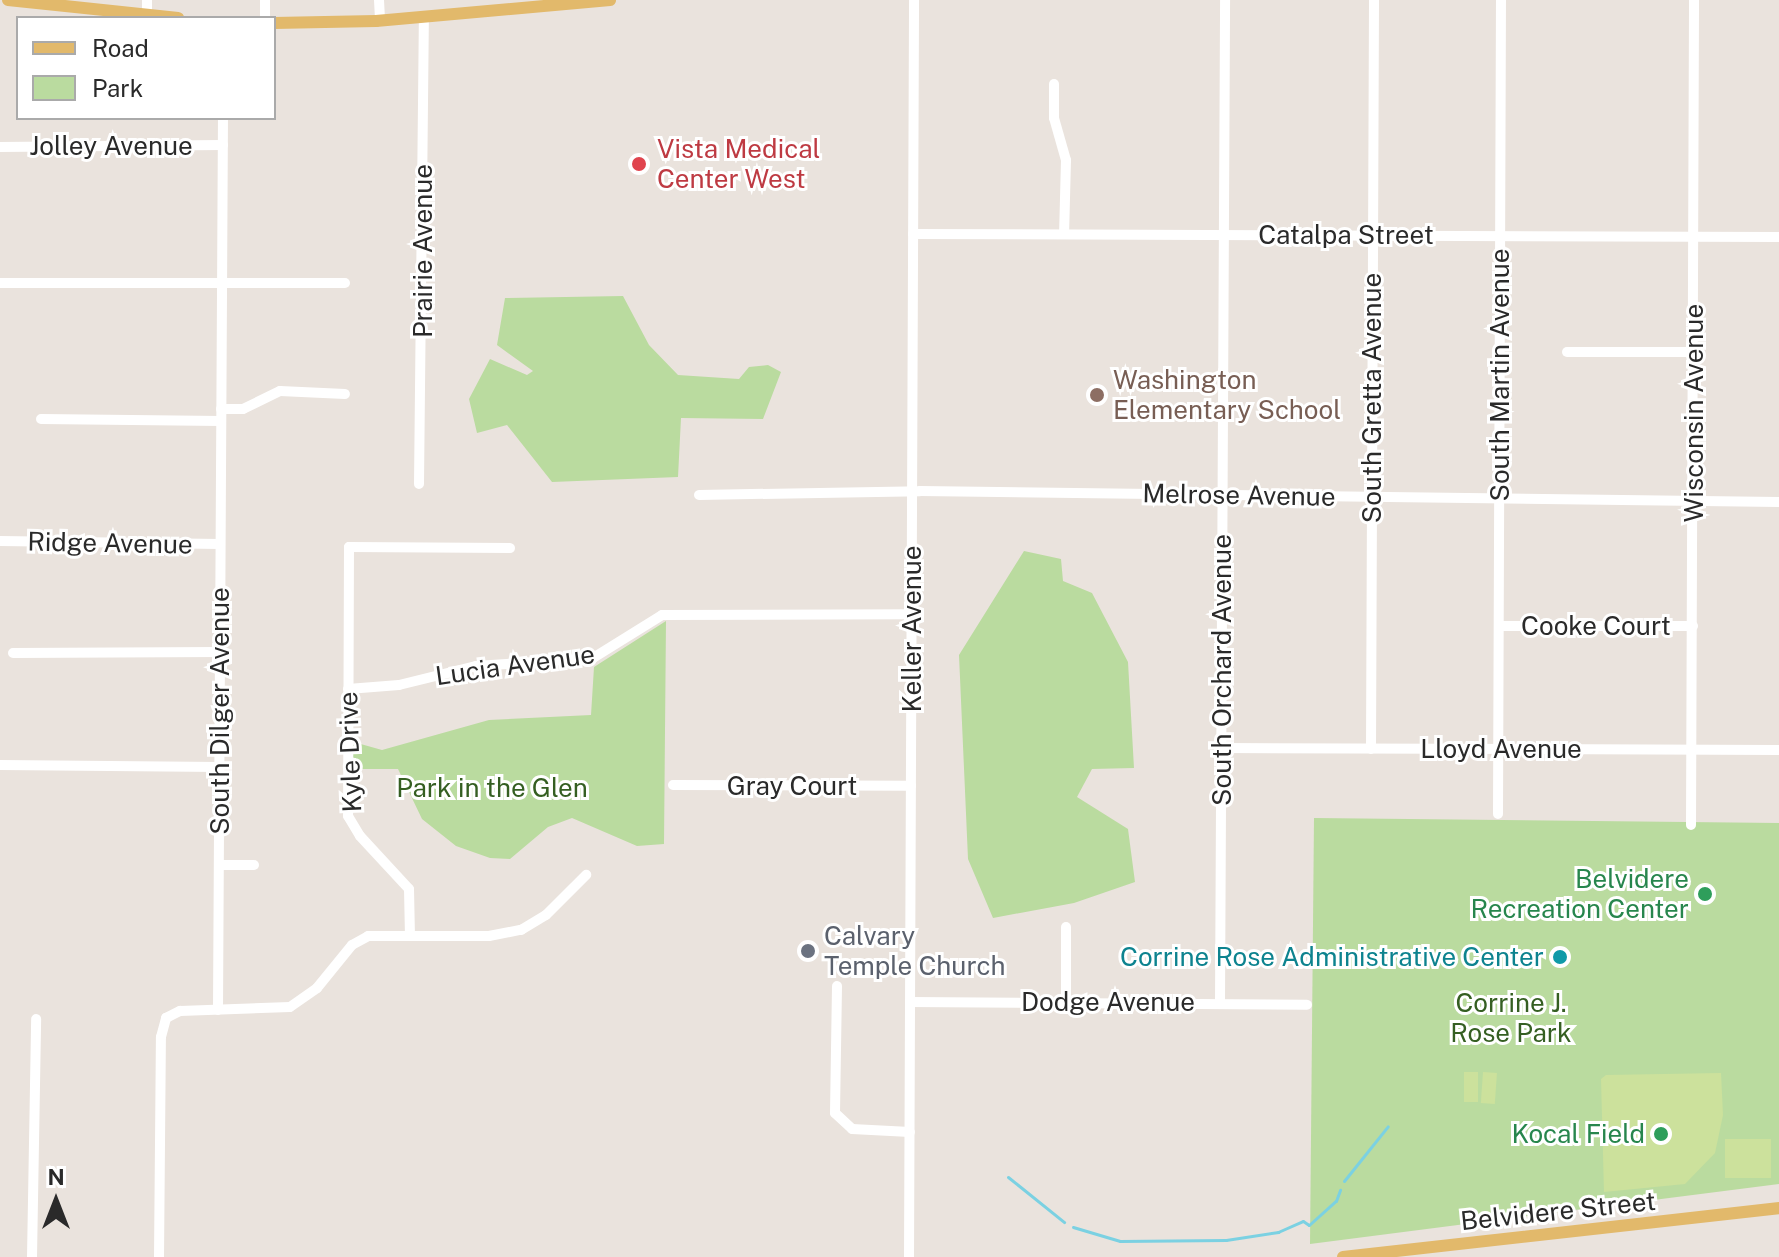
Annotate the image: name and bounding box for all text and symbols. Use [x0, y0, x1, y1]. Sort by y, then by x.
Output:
legend [16, 16, 276, 120]
text: Road [92, 34, 149, 62]
text: Park [92, 74, 143, 102]
street label: Jolley Avenue [29, 130, 193, 162]
place label: Vista Medical Center West [657, 133, 820, 194]
marker: Vista Medical Center West [628, 153, 650, 175]
street label: Prairie Avenue [407, 164, 439, 338]
street label: Catalpa Street [1258, 219, 1434, 251]
street label: South Martin Avenue [1484, 248, 1516, 502]
street label: South Gretta Avenue [1356, 273, 1388, 523]
street label: Wisconsin Avenue [1678, 304, 1710, 522]
place label: Washington Elementary School [1113, 364, 1341, 426]
marker: Washington Elementary School [1088, 386, 1106, 404]
street label: Melrose Avenue [1142, 478, 1336, 512]
street label: Ridge Avenue [27, 526, 193, 560]
street label: South Orchard Avenue [1206, 534, 1238, 806]
street label: Keller Avenue [896, 546, 928, 712]
street label: South Dilger Avenue [204, 587, 236, 835]
street label: Cooke Court [1521, 610, 1671, 642]
street label: Lucia Avenue [433, 638, 597, 692]
street label: Kyle Drive [332, 691, 368, 813]
street label: Lloyd Avenue [1420, 733, 1582, 765]
street label: Gray Court [727, 770, 857, 802]
park label: Park in the Glen [396, 772, 588, 804]
place label: Belvidere Recreation Center [1471, 863, 1689, 924]
marker: Belvidere Recreation Center [1696, 885, 1714, 903]
place label: Calvary Temple Church [824, 920, 1006, 982]
place label: Corrine Rose Administrative Center [1120, 941, 1544, 973]
marker: Calvary Temple Church [799, 942, 817, 960]
marker: Corrine Rose Administrative Center [1551, 948, 1569, 966]
street label: Dodge Avenue [1021, 986, 1195, 1018]
park label: Corrine J. Rose Park [1450, 987, 1572, 1048]
place label: Kocal Field [1511, 1118, 1645, 1150]
marker: Kocal Field [1652, 1125, 1670, 1143]
north arrow [16, 1161, 96, 1241]
text: N [47, 1164, 65, 1190]
street label: Belvidere Street [1459, 1185, 1657, 1237]

